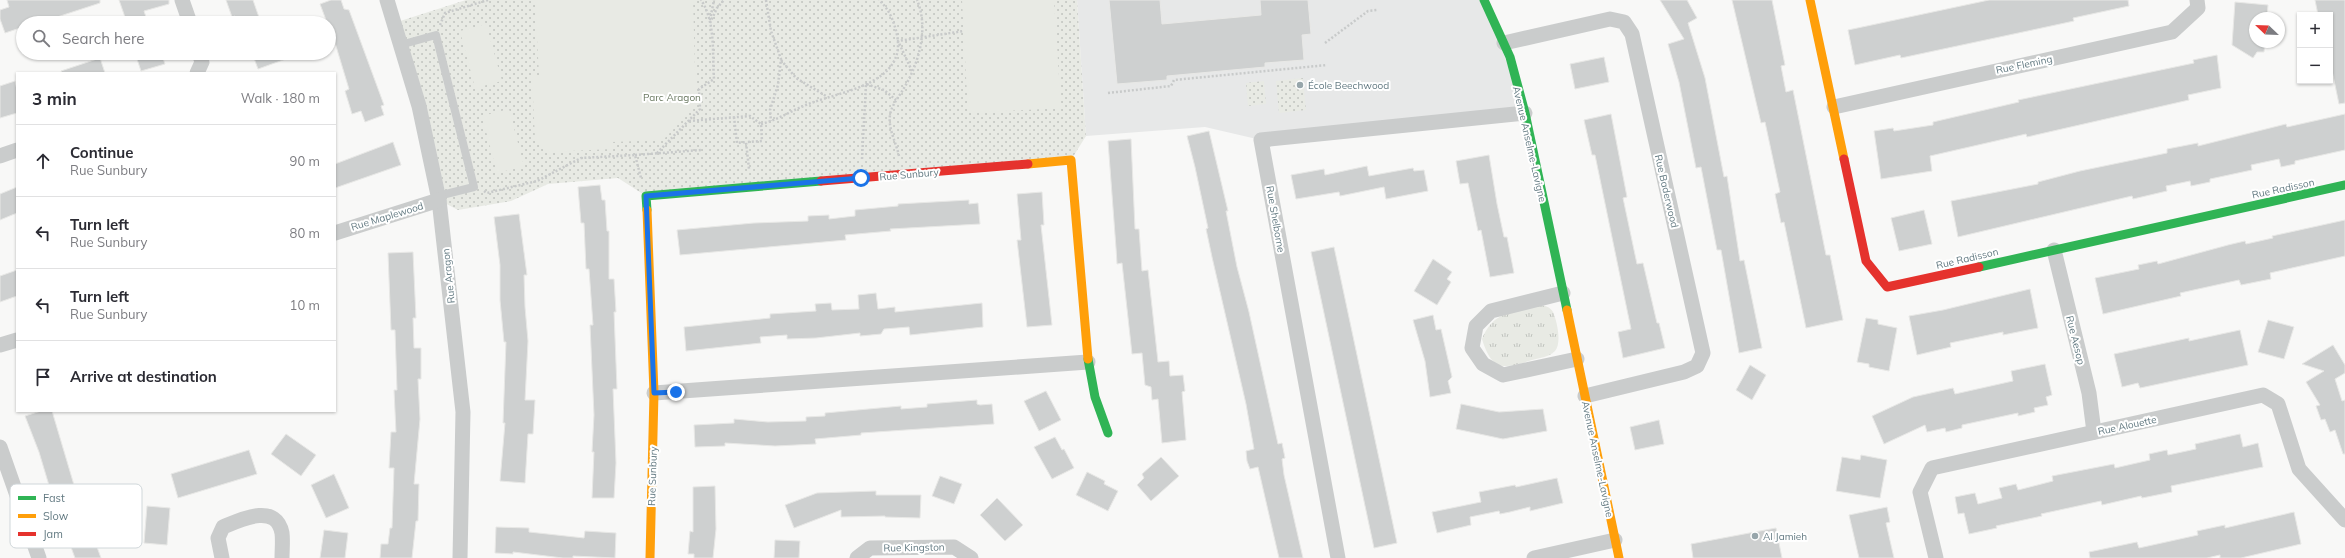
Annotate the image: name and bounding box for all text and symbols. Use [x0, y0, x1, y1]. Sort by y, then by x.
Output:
north arrow [2249, 12, 2285, 48]
map controls [2297, 12, 2333, 84]
button: + [2297, 12, 2333, 48]
search box [16, 16, 336, 60]
icon: search [30, 27, 52, 49]
text: Search here [62, 29, 144, 48]
button: − [2297, 48, 2333, 84]
street label: Rue Fleming [1995, 52, 2053, 77]
place label: École Beechwood [1308, 79, 1389, 92]
marker: École Beechwood [1295, 80, 1305, 90]
street label: Avenue Anselme-Lavigne [1510, 85, 1549, 203]
text: 3 min [32, 88, 77, 109]
text: Walk · 180 m [241, 90, 320, 106]
park label: Parc Aragon [643, 91, 701, 104]
text: Continue [70, 143, 133, 162]
icon: ahead [32, 150, 54, 172]
text: 90 m [290, 153, 320, 169]
street label: Rue Baderwood [1652, 153, 1681, 229]
text: Rue Sunbury [70, 162, 148, 178]
street label: Rue Sunbury [879, 165, 940, 184]
route start [852, 169, 870, 187]
street label: Rue Radisson [2251, 175, 2316, 201]
street label: Rue Shelborne [1263, 185, 1288, 253]
street label: Rue Maplewood [349, 199, 425, 234]
text: Turn left [70, 215, 129, 234]
icon: left [32, 222, 54, 244]
text: 80 m [290, 225, 320, 241]
text: Rue Sunbury [70, 234, 148, 250]
street label: Rue Radisson [1935, 245, 2000, 272]
street label: Rue Aragon [439, 248, 458, 304]
text: Turn left [70, 287, 129, 306]
icon: left [32, 294, 54, 316]
text: 10 m [290, 297, 320, 313]
text: Rue Sunbury [70, 306, 148, 322]
street label: Rue Aesop [2063, 314, 2088, 366]
icon: arrive [32, 366, 54, 388]
text: Arrive at destination [70, 367, 217, 386]
route end [667, 383, 685, 401]
street label: Avenue Anselme-Lavigne [1579, 400, 1616, 518]
street label: Rue Alouette [2097, 413, 2158, 438]
street label: Rue Sunbury [645, 445, 660, 506]
legend [10, 484, 142, 548]
text: Fast [43, 491, 65, 505]
text: Slow [43, 509, 69, 523]
text: Jam [43, 527, 63, 541]
place label: Al Jamieh [1763, 530, 1807, 543]
marker: Al Jamieh [1750, 531, 1760, 541]
street label: Rue Kingston [883, 540, 945, 555]

